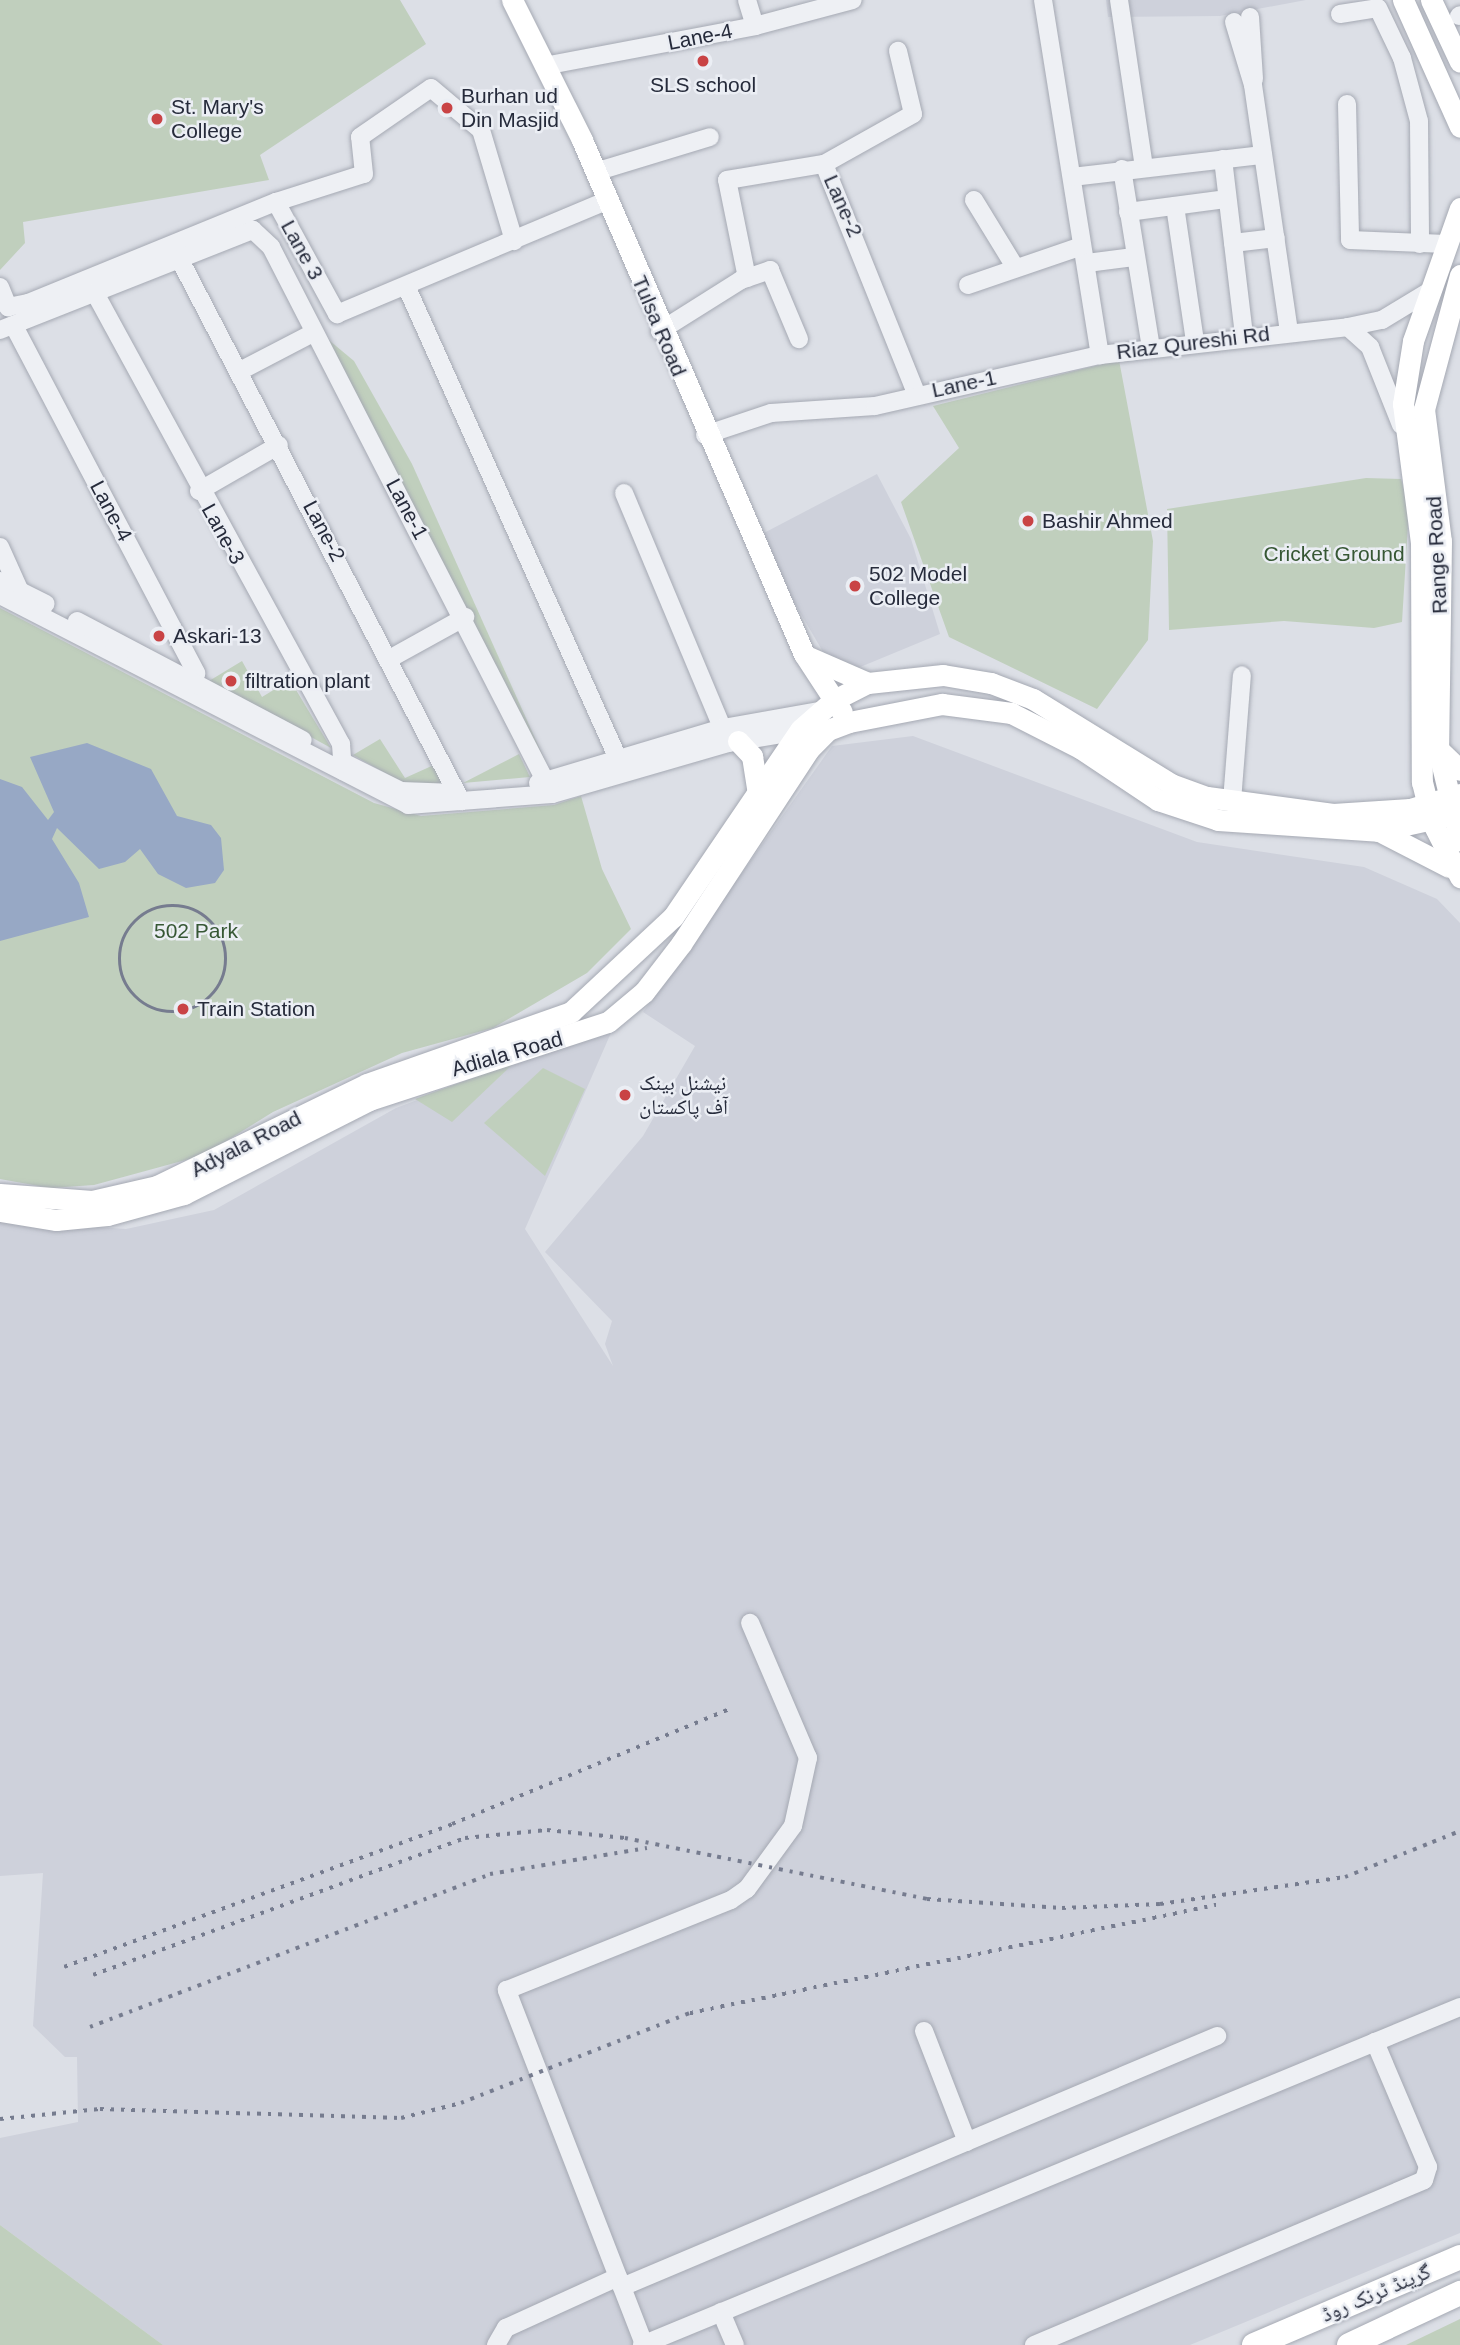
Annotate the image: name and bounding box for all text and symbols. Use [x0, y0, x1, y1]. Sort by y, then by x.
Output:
street label: Lane-4 [666, 18, 734, 56]
marker: SLS school [695, 53, 711, 69]
place label: SLS school [650, 72, 756, 98]
place label: Burhan ud Din Masjid [461, 83, 559, 133]
place label: St. Mary's College [171, 94, 264, 144]
marker: Burhan ud Din Masjid [439, 100, 455, 116]
marker: St. Mary's College [149, 111, 165, 127]
street label: Lane-2 [818, 171, 868, 241]
street label: Lane 3 [275, 216, 329, 284]
street label: Tulsa Road [627, 272, 691, 380]
street label: Riaz Qureshi Rd [1115, 321, 1271, 365]
street label: Lane-1 [929, 365, 999, 403]
street label: Lane-1 [381, 474, 433, 544]
street label: Lane-4 [85, 476, 137, 546]
street label: Range Road [1421, 495, 1453, 615]
street label: Lane-2 [298, 496, 350, 566]
street label: Lane-3 [196, 499, 250, 569]
place label: Bashir Ahmed [1042, 508, 1174, 534]
marker: Bashir Ahmed [1020, 513, 1036, 529]
park label: Cricket Ground [1263, 541, 1405, 567]
place label: 502 Model College [869, 561, 967, 611]
marker: 502 Model College [847, 578, 863, 594]
place label: Askari-13 [173, 623, 262, 649]
marker: Askari-13 [151, 628, 167, 644]
place label: filtration plant [245, 668, 370, 694]
marker: filtration plant [223, 673, 239, 689]
park label: 502 Park [154, 918, 238, 944]
place label: Train Station [197, 996, 315, 1022]
marker: Train Station [175, 1001, 191, 1017]
street label: Adiala Road [449, 1026, 565, 1082]
place label: نیشنل بینک آف پاکستان [639, 1070, 728, 1120]
marker: نیشنل بینک آف پاکستان [617, 1087, 633, 1103]
street label: Adyala Road [187, 1105, 305, 1183]
street label: گرینڈ ٹرنک روڈ [1317, 2259, 1435, 2327]

